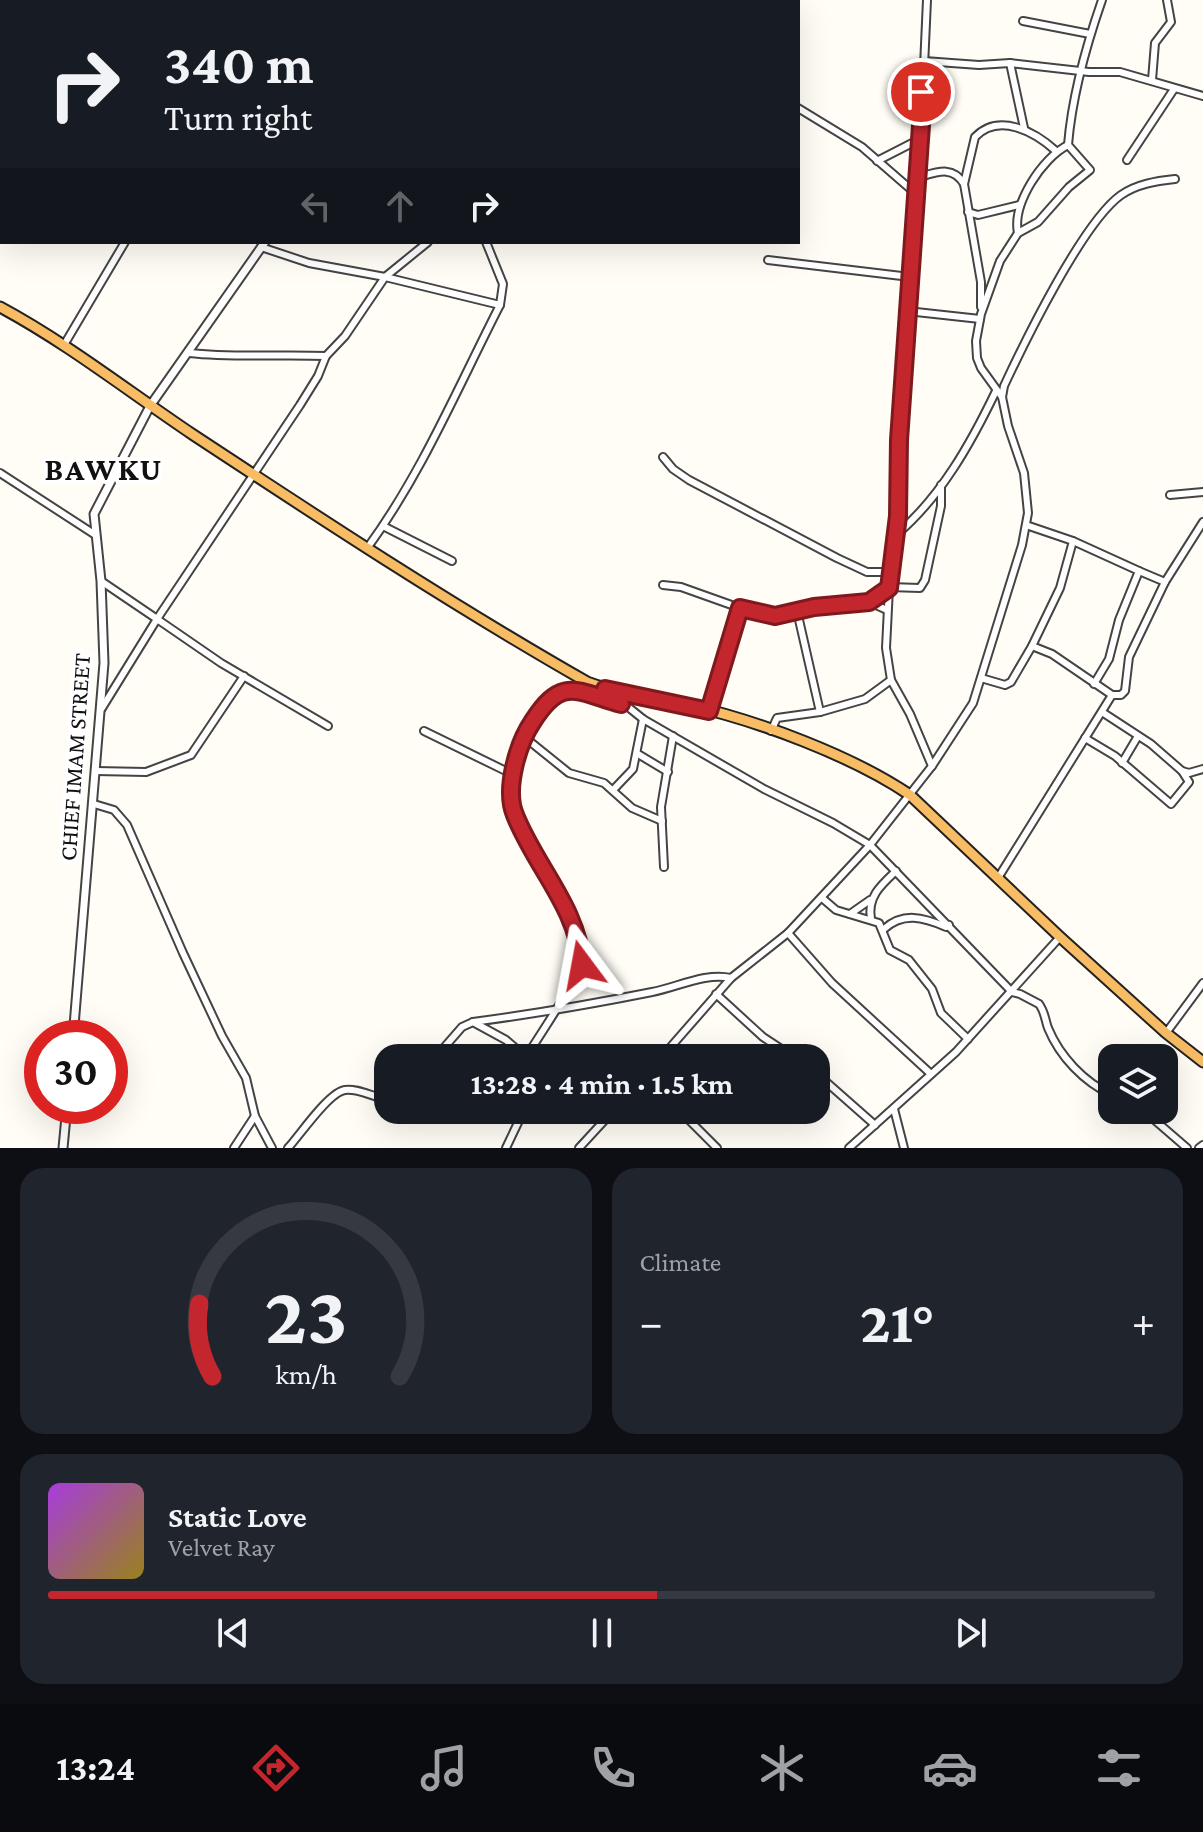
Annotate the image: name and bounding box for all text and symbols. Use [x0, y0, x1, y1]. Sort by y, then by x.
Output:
icon: right [32, 32, 136, 136]
text: 340 m [164, 33, 314, 95]
pin [887, 58, 955, 126]
icon: arrive [899, 70, 943, 114]
text: Turn right [164, 98, 312, 138]
icon: left [294, 184, 338, 228]
icon: ahead [378, 184, 422, 228]
icon: right [462, 184, 506, 228]
district label: BAWKU [45, 451, 163, 487]
street label: CHIEF IMAM STREET [54, 652, 95, 862]
position arrow [540, 923, 624, 1007]
speed limit sign: 30 [24, 1020, 128, 1124]
map controls [1098, 1044, 1178, 1124]
button: layers [1098, 1044, 1178, 1124]
text: 13:28 · 4 min · 1.5 km [471, 1067, 733, 1100]
text: Climate [640, 1248, 721, 1277]
text: 23 [264, 1268, 347, 1361]
text: 21° [860, 1288, 935, 1355]
text: − [640, 1298, 663, 1346]
text: + [1132, 1298, 1155, 1346]
text: km/h [275, 1358, 337, 1390]
text: Static Love [168, 1500, 307, 1533]
text: Velvet Ray [168, 1533, 275, 1562]
icon: previous [211, 1611, 255, 1655]
icon: pause [580, 1611, 624, 1655]
icon: next [949, 1611, 993, 1655]
icon: directions [248, 1740, 304, 1796]
icon: music [416, 1740, 472, 1796]
icon: phone [585, 1740, 641, 1796]
icon: climate [754, 1740, 810, 1796]
icon: car [922, 1740, 978, 1796]
icon: filters [1091, 1740, 1147, 1796]
text: 13:24 [56, 1748, 135, 1788]

